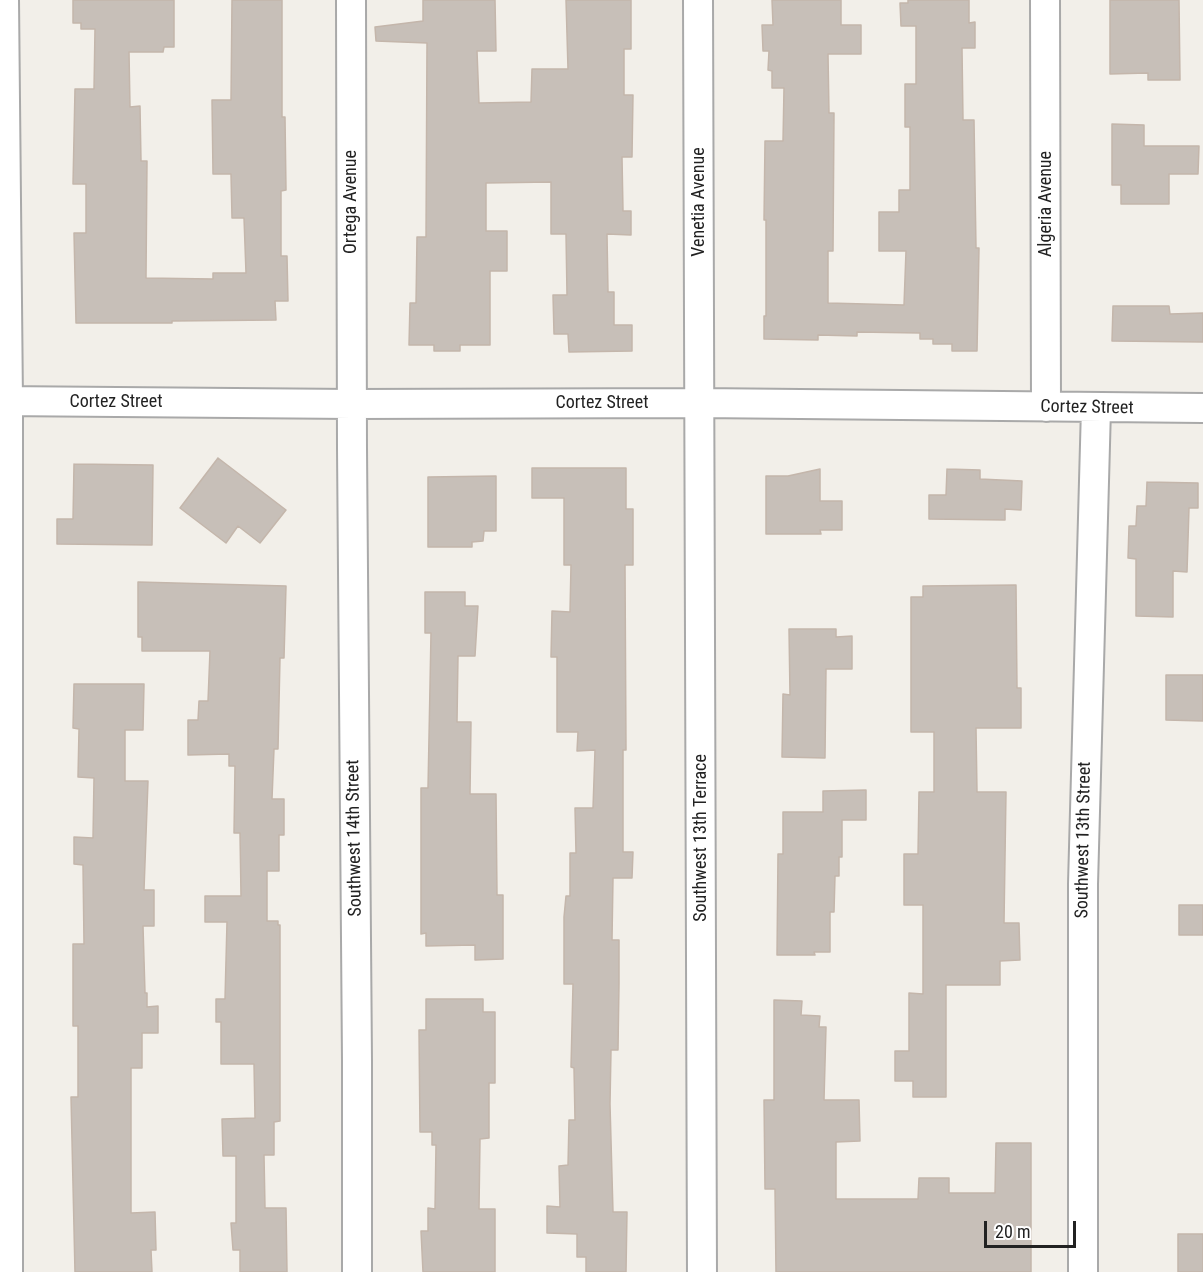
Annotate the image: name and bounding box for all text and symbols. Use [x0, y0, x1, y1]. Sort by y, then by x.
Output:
street label: Venetia Avenue [688, 147, 710, 257]
street label: Ortega Avenue [340, 150, 362, 254]
street label: Algeria Avenue [1035, 151, 1057, 257]
street label: Cortez Street [69, 391, 163, 413]
street label: Cortez Street [555, 392, 649, 414]
street label: Cortez Street [1040, 396, 1134, 420]
street label: Southwest 13th Terrace [690, 754, 712, 922]
street label: Southwest 14th Street [343, 759, 367, 917]
street label: Southwest 13th Street [1072, 761, 1096, 919]
scale bar [987, 1209, 1078, 1247]
text: 20 m [995, 1221, 1030, 1242]

